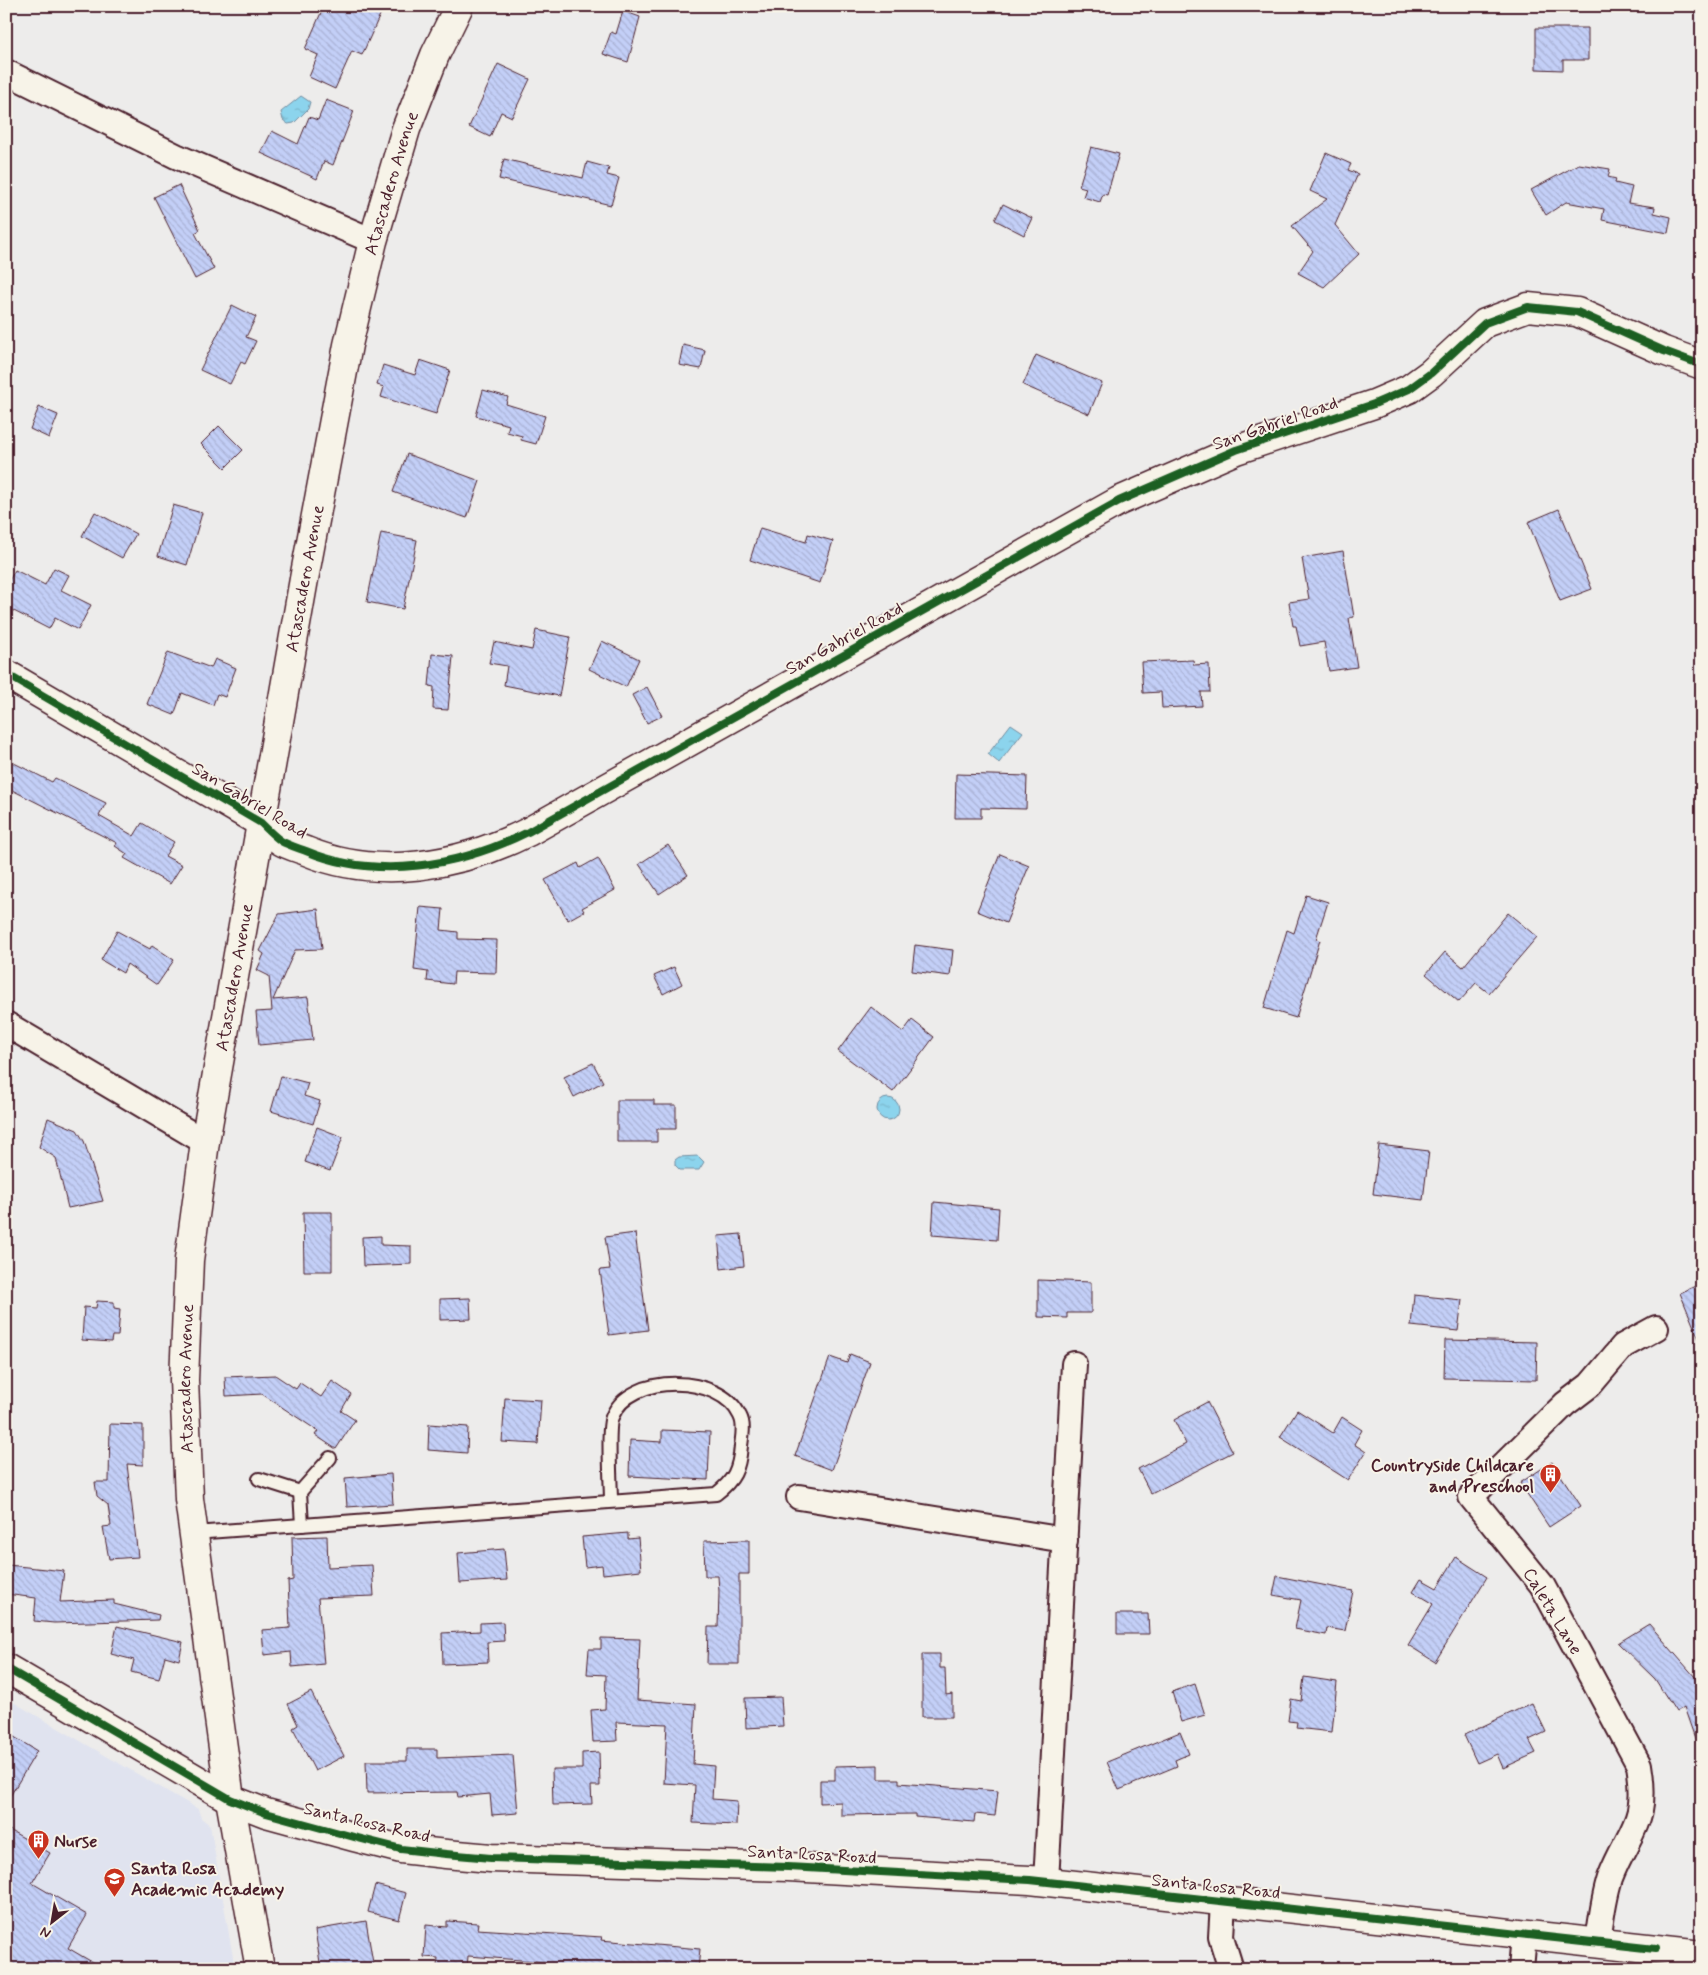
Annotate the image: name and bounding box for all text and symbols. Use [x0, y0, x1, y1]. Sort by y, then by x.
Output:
street label: Atascadero Avenue [359, 108, 425, 258]
street label: San Gabriel Road [1210, 391, 1341, 457]
street label: Atascadero Avenue [280, 503, 331, 654]
street label: San Gabriel Road [781, 597, 908, 681]
street label: San Gabriel Road [187, 757, 312, 845]
street label: Atascadero Avenue [210, 902, 260, 1053]
street label: Atascadero Avenue [173, 1303, 200, 1454]
place label: Countryside Childcare and Preschool [1371, 1454, 1534, 1499]
building icon: Countryside Childcare and Preschool [1538, 1463, 1562, 1494]
street label: Caleta Lane [1517, 1564, 1588, 1659]
street label: Santa Rosa Road [301, 1797, 432, 1849]
building icon: Nurse [26, 1829, 50, 1860]
place label: Nurse [54, 1830, 97, 1854]
street label: Santa Rosa Road [747, 1840, 877, 1870]
place label: Santa Rosa Academic Academy [131, 1857, 284, 1902]
school or university icon: Santa Rosa Academic Academy [103, 1866, 127, 1897]
street label: Santa Rosa Road [1150, 1868, 1281, 1906]
north arrow [28, 1898, 78, 1948]
text: N [37, 1922, 54, 1942]

